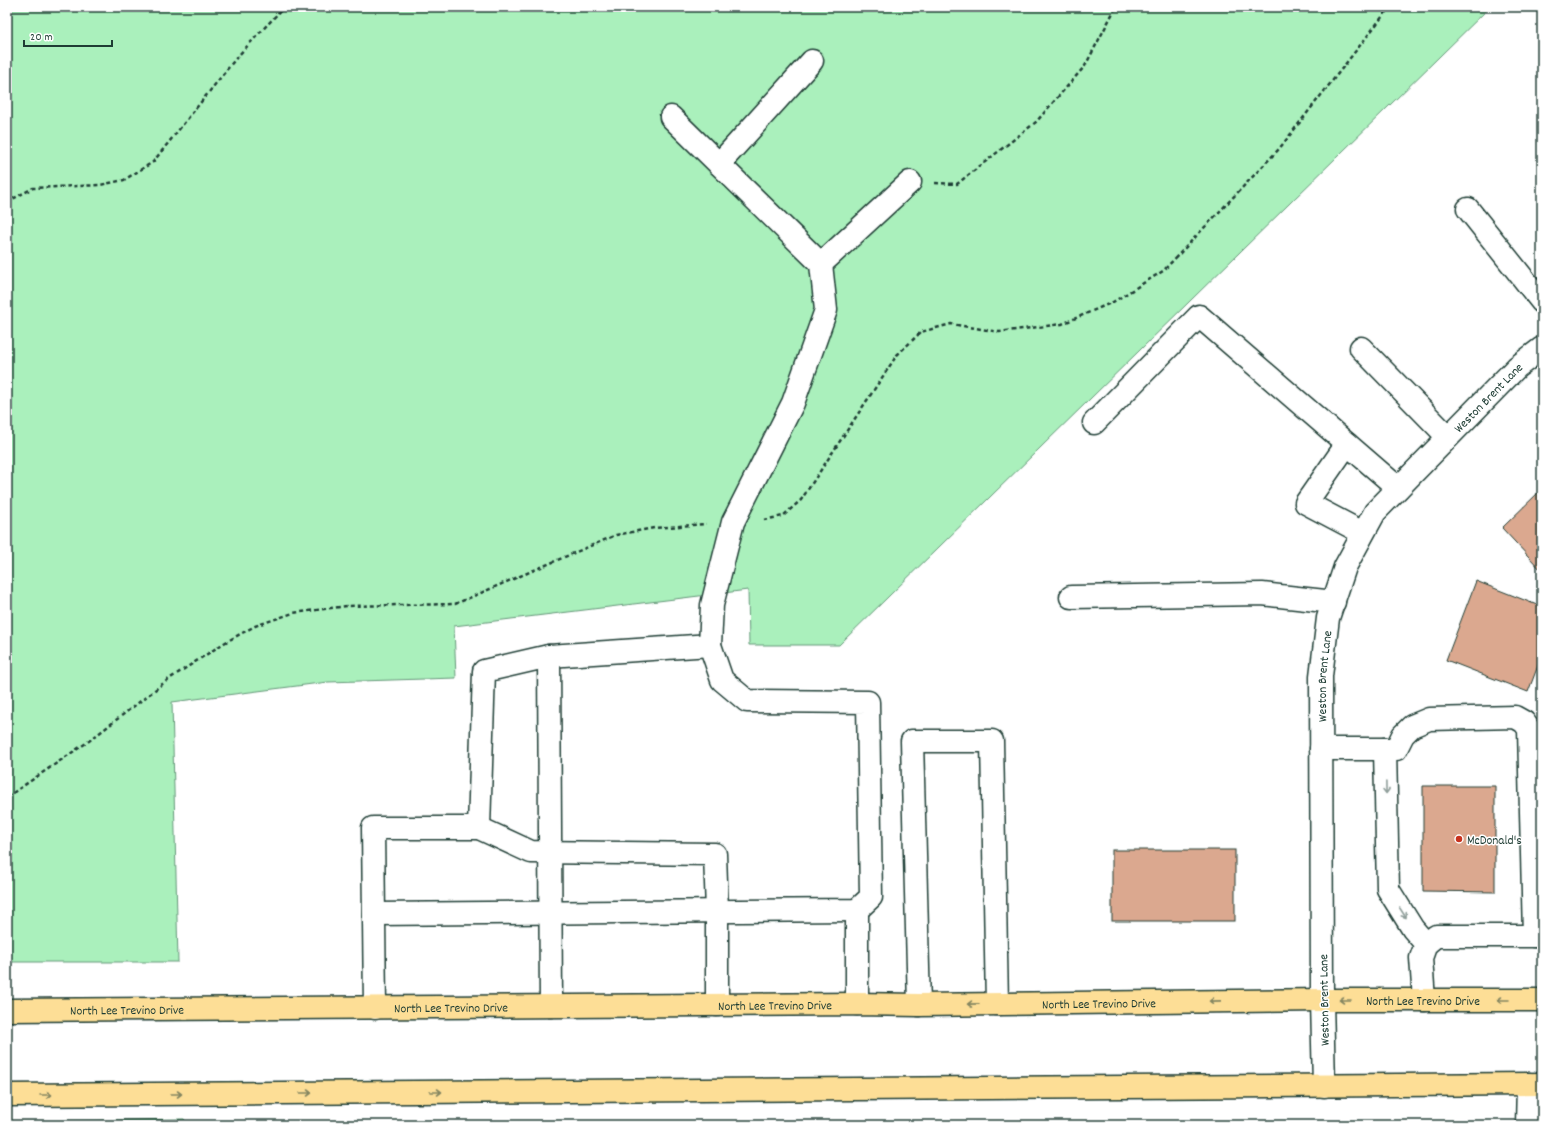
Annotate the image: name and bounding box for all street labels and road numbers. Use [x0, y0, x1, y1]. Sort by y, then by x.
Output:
street label: Weston Brent Lane [1451, 359, 1528, 438]
street label: Weston Brent Lane [1314, 629, 1338, 722]
street label: Weston Brent Lane [1315, 954, 1336, 1046]
street label: North Lee Trevino Drive [1366, 993, 1480, 1012]
street label: North Lee Trevino Drive [1042, 995, 1156, 1015]
street label: North Lee Trevino Drive [718, 997, 832, 1017]
street label: North Lee Trevino Drive [394, 999, 508, 1019]
street label: North Lee Trevino Drive [70, 1002, 184, 1022]

